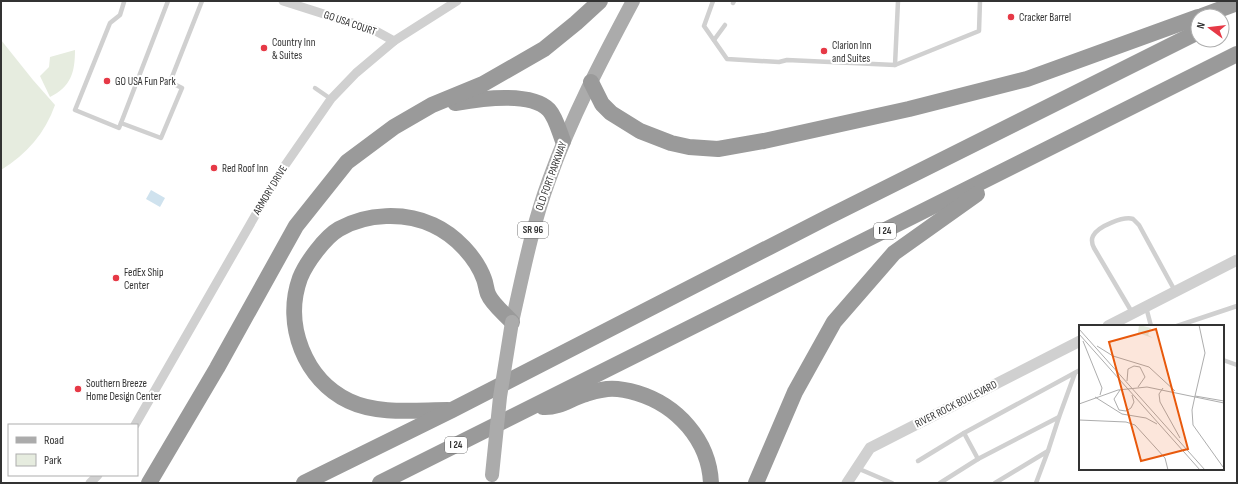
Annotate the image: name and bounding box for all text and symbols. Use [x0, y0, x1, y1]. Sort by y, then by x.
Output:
street label: GO USA COURT [322, 8, 379, 38]
north arrow [1190, 8, 1230, 48]
place label: Cracker Barrel [1019, 11, 1071, 24]
marker: Cracker Barrel [1006, 12, 1016, 22]
text: N [1194, 21, 1208, 30]
place label: Country Inn & Suites [272, 36, 316, 62]
place label: Clarion Inn and Suites [832, 39, 872, 65]
marker: Country Inn & Suites [259, 43, 269, 53]
marker: Clarion Inn and Suites [819, 46, 829, 56]
place label: GO USA Fun Park [115, 75, 176, 88]
marker: GO USA Fun Park [102, 76, 112, 86]
street label: OLD FORT PARKWAY [533, 139, 570, 212]
place label: Red Roof Inn [222, 162, 269, 175]
marker: Red Roof Inn [209, 163, 219, 173]
street label: ARMORY DRIVE [250, 163, 290, 218]
road number: SR 96 [518, 222, 548, 238]
road number: I 24 [874, 223, 896, 239]
place label: FedEx Ship Center [124, 266, 163, 292]
marker: FedEx Ship Center [111, 273, 121, 283]
inset map [1079, 325, 1224, 470]
place label: Southern Breeze Home Design Center [86, 377, 161, 403]
street label: RIVER ROCK BOULEVARD [913, 378, 999, 430]
marker: Southern Breeze Home Design Center [73, 384, 83, 394]
legend [8, 424, 138, 476]
text: Road [44, 433, 64, 448]
road number: I 24 [445, 437, 467, 453]
text: Park [44, 453, 62, 468]

